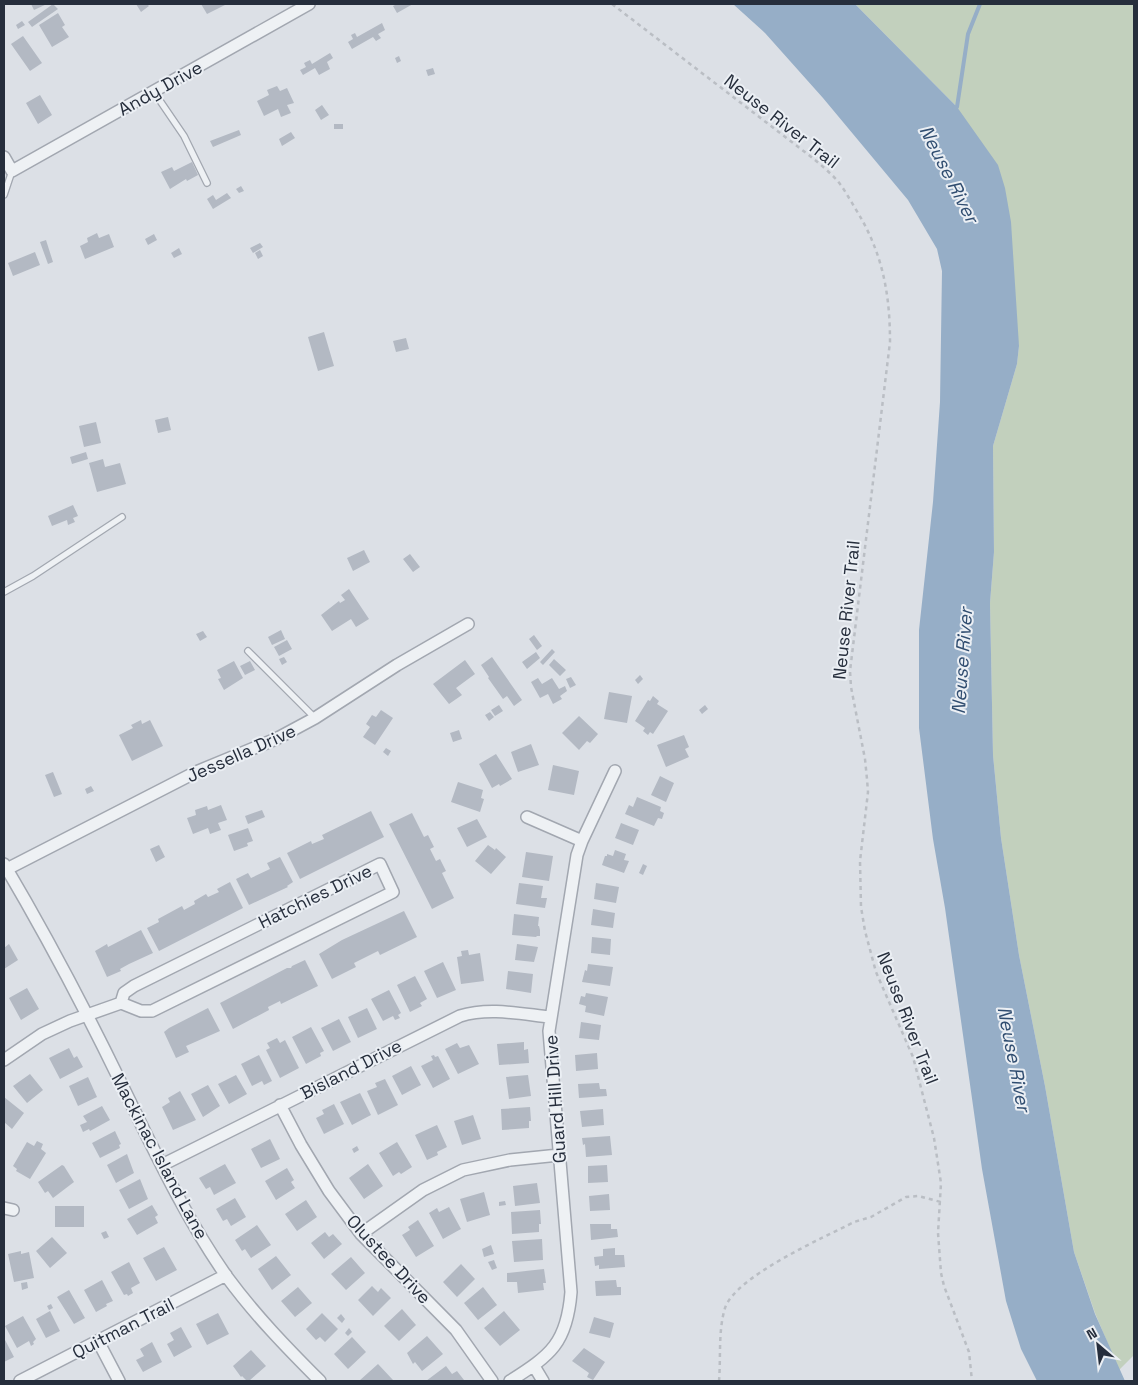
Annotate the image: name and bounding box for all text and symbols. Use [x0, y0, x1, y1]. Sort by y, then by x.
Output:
street label: Andy Drive [114, 55, 206, 121]
street label: Neuse River Trail [720, 69, 844, 173]
water label: Neuse River [914, 121, 985, 229]
street label: Neuse River Trail [827, 539, 865, 681]
water label: Neuse River [946, 605, 978, 715]
street label: Jessella Drive [183, 719, 299, 787]
street label: Hatchies Drive [254, 859, 376, 933]
street label: Neuse River Trail [872, 949, 944, 1087]
water label: Neuse River [992, 1004, 1037, 1115]
street label: Bisland Drive [296, 1034, 406, 1104]
street label: Guard Hill Drive [539, 1034, 571, 1164]
street label: Mackinac Island Lane [106, 1069, 214, 1243]
street label: Olustee Drive [342, 1210, 436, 1308]
street label: Quitman Trail [68, 1292, 178, 1364]
north arrow [1073, 1320, 1123, 1370]
text: N [1084, 1323, 1100, 1344]

